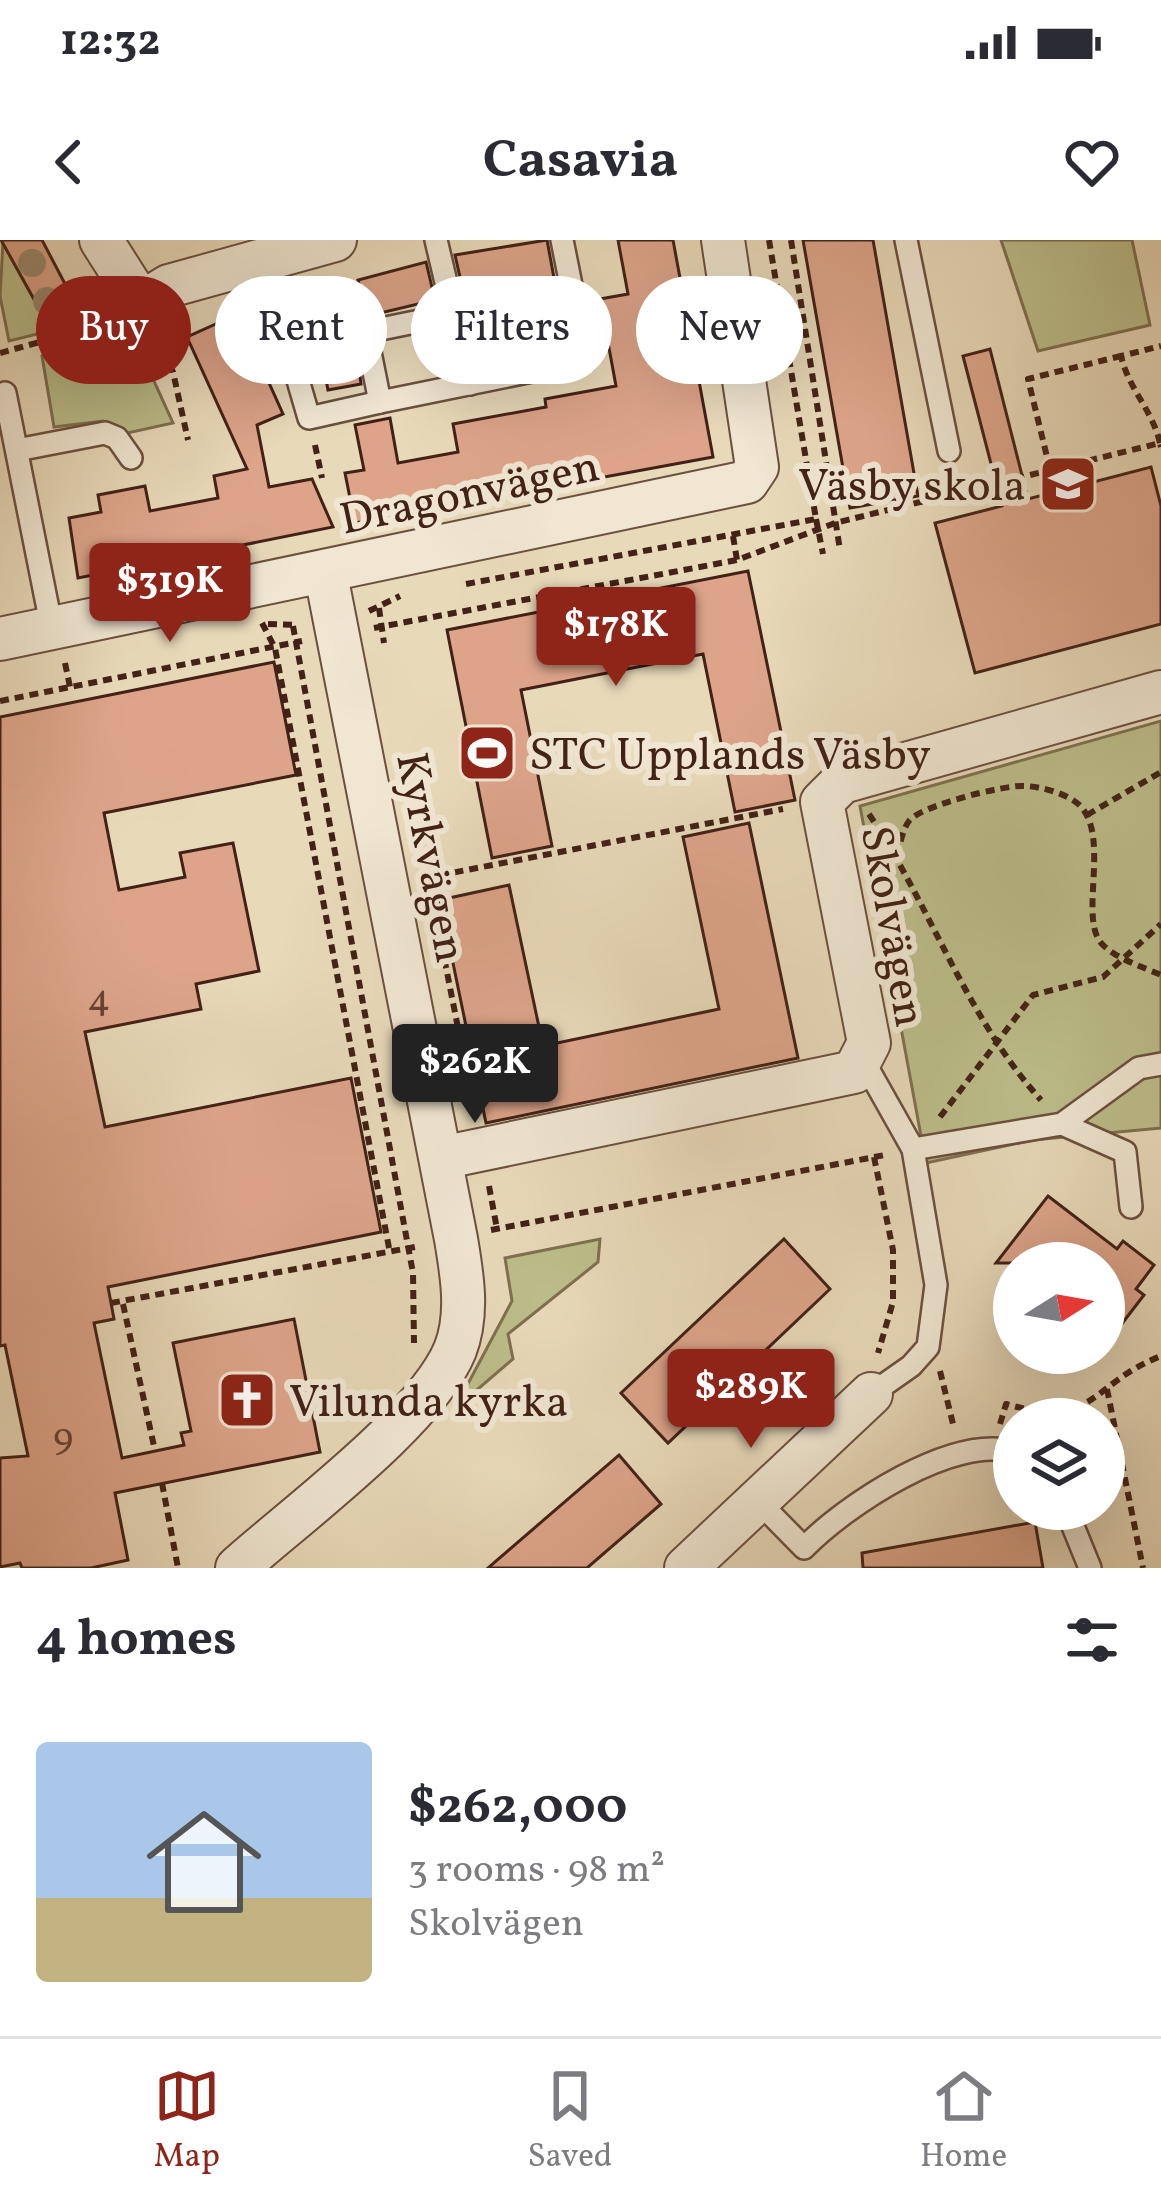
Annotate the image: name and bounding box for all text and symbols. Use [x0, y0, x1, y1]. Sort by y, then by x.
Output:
text: 12:32 [60, 11, 161, 74]
text: Casavia [483, 125, 678, 200]
icon: back [36, 129, 102, 195]
icon: heart [1059, 129, 1125, 195]
chip: Buy [36, 276, 191, 384]
chip: Rent [215, 276, 387, 384]
chip: Filters [411, 276, 612, 384]
chip: New [636, 276, 803, 384]
street label: Dragonvägen [335, 437, 605, 554]
school or university icon: Väsby skola [1037, 453, 1099, 515]
place label: Väsby skola [798, 457, 1026, 520]
pin: $319K [86, 543, 254, 645]
text: $319K [116, 555, 224, 609]
pin: $178K [532, 587, 700, 689]
text: $178K [563, 599, 669, 653]
sports icon: STC Upplands Väsby [456, 722, 518, 784]
place label: STC Upplands Väsby [529, 726, 931, 789]
street label: Kyrkvägen [377, 748, 480, 968]
street label: Skolvägen [842, 821, 939, 1032]
house number: 4 [87, 973, 111, 1027]
pin: $262K [391, 1024, 559, 1126]
text: $262K [419, 1036, 531, 1090]
north arrow [993, 1242, 1125, 1374]
map controls [993, 1242, 1125, 1530]
pin: $289K [667, 1349, 835, 1451]
text: $289K [694, 1361, 808, 1415]
church icon: Vilunda kyrka [216, 1369, 278, 1431]
place label: Vilunda kyrka [289, 1373, 568, 1436]
button: layers [993, 1398, 1125, 1530]
house number: 9 [53, 1412, 73, 1466]
text: 4 homes [36, 1605, 237, 1676]
icon: filters [1059, 1607, 1125, 1673]
text: $262,000 [408, 1773, 627, 1844]
icon: home [132, 1790, 276, 1934]
text: 3 rooms · 98 m² [408, 1844, 665, 1898]
text: Skolvägen [408, 1898, 584, 1952]
tab: Map [154, 2063, 220, 2181]
tab: Saved [527, 2063, 612, 2181]
tab: Home [920, 2063, 1007, 2181]

